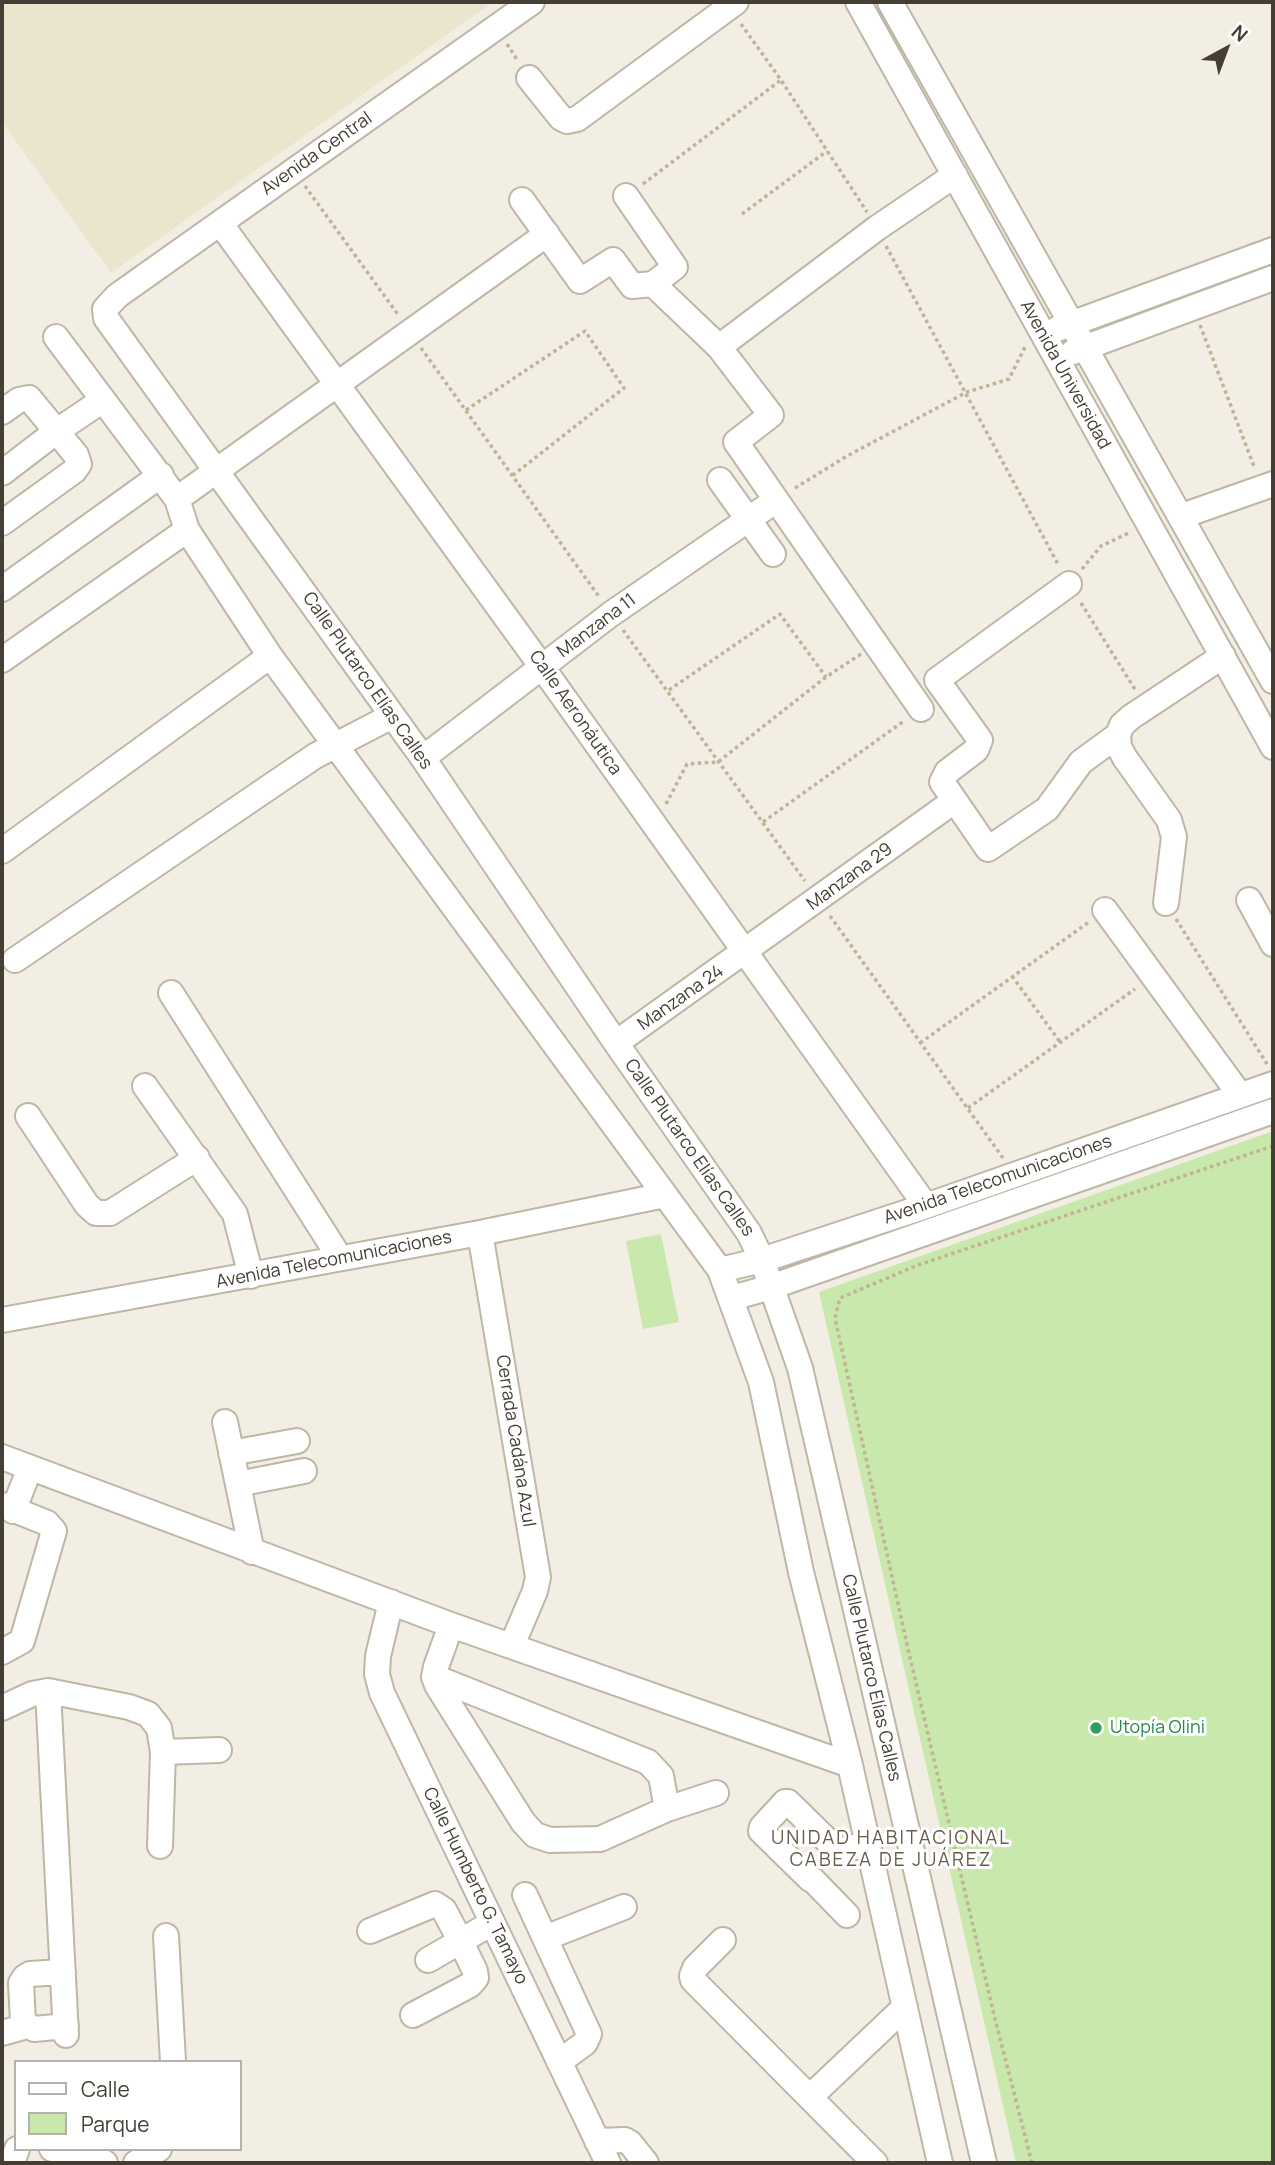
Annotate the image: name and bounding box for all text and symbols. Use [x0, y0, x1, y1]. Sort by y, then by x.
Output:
north arrow [1191, 14, 1261, 84]
text: N [1226, 19, 1253, 47]
street label: Avenida Central [257, 108, 377, 200]
street label: Avenida Universidad [1015, 297, 1115, 453]
street label: Calle Plutarco Elías Calles [297, 588, 437, 774]
street label: Manzana 11 [553, 589, 641, 663]
street label: Calle Aeronáutica [524, 647, 626, 779]
street label: Manzana 29 [803, 839, 897, 915]
street label: Manzana 24 [634, 961, 728, 1035]
street label: Calle Plutarco Elías Calles [619, 1055, 759, 1241]
street label: Avenida Telecomunicaciones [881, 1131, 1115, 1229]
street label: Avenida Telecomunicaciones [214, 1227, 454, 1293]
street label: Cerrada Cadána Azul [491, 1353, 539, 1529]
street label: Calle Plutarco Elías Calles [837, 1572, 905, 1784]
place label: Utopía Olini [1110, 1717, 1205, 1739]
marker: Utopía Olini [1088, 1720, 1104, 1736]
street label: Calle Humberto G. Tamayo [418, 1784, 532, 1988]
district label: UNIDAD HABITACIONAL CABEZA DE JUÁREZ [773, 1828, 1009, 1872]
legend [14, 2060, 242, 2151]
text: Calle [81, 2075, 130, 2103]
text: Parque [81, 2110, 150, 2138]

